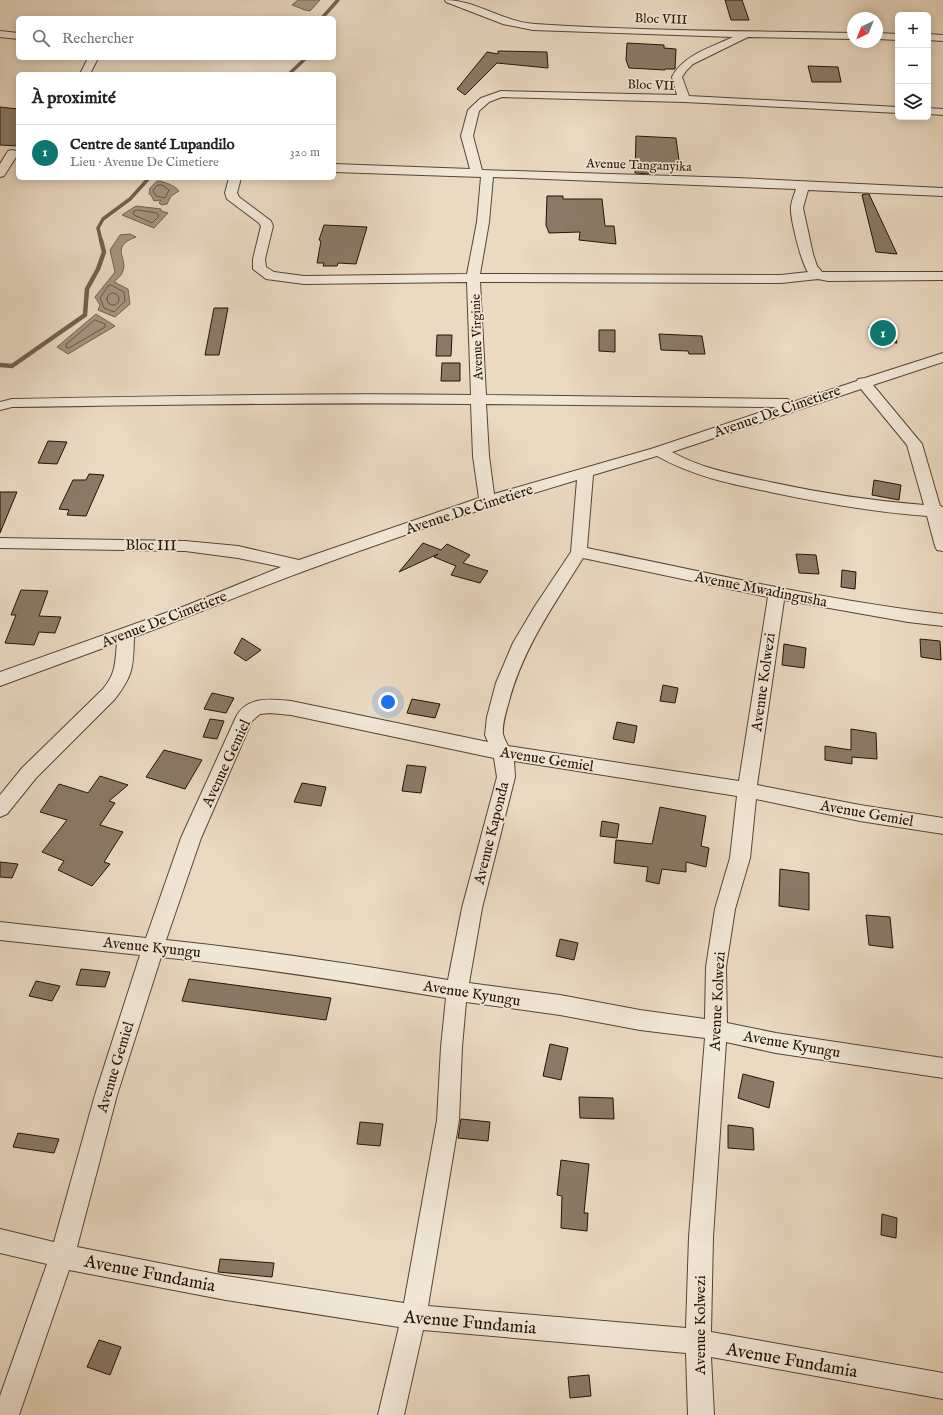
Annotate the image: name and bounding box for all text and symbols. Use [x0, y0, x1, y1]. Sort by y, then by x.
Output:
street label: Bloc VIII [634, 10, 688, 29]
north arrow [847, 12, 883, 48]
map controls [895, 12, 931, 120]
button: + [895, 12, 931, 48]
search box [16, 16, 336, 60]
icon: search [30, 27, 52, 49]
text: Rechercher [62, 29, 134, 48]
button: − [895, 48, 931, 84]
street label: Bloc VII [627, 76, 675, 95]
button: layers [895, 84, 931, 120]
text: À proximité [32, 88, 116, 109]
text: Centre de santé Lupandilo [70, 135, 235, 154]
text: 1 [43, 144, 47, 161]
text: 320 m [290, 144, 320, 161]
text: Lieu · Avenue De Cimetiere [70, 154, 219, 171]
street label: Avenue Tanganyika [585, 155, 692, 176]
street label: Avenue Virginie [467, 294, 488, 381]
pin: 1 [870, 318, 896, 348]
street label: Avenue De Cimetiere [710, 381, 843, 442]
street label: Avenue De Cimetiere [402, 480, 535, 539]
street label: Bloc III [125, 536, 177, 555]
street label: Avenue Mwadingusha [692, 567, 829, 612]
street label: Avenue De Cimetiere [98, 587, 230, 652]
street label: Avenue Kolwezi [747, 632, 780, 734]
your location [378, 692, 398, 712]
street label: Avenue Gemiel [197, 716, 255, 811]
street label: Avenue Gemiel [498, 743, 596, 776]
street label: Avenue Kaponda [469, 779, 514, 887]
street label: Avenue Gemiel [818, 796, 916, 831]
street label: Avenue Kyungu [101, 933, 202, 962]
street label: Avenue Kolwezi [705, 951, 730, 1052]
street label: Avenue Kyungu [421, 976, 522, 1011]
street label: Avenue Gemiel [92, 1018, 139, 1116]
street label: Avenue Kyungu [741, 1026, 842, 1062]
street label: Avenue Fundamia [81, 1250, 217, 1298]
street label: Avenue Kolwezi [691, 1275, 710, 1376]
street label: Avenue Fundamia [402, 1306, 537, 1341]
street label: Avenue Fundamia [723, 1338, 859, 1384]

